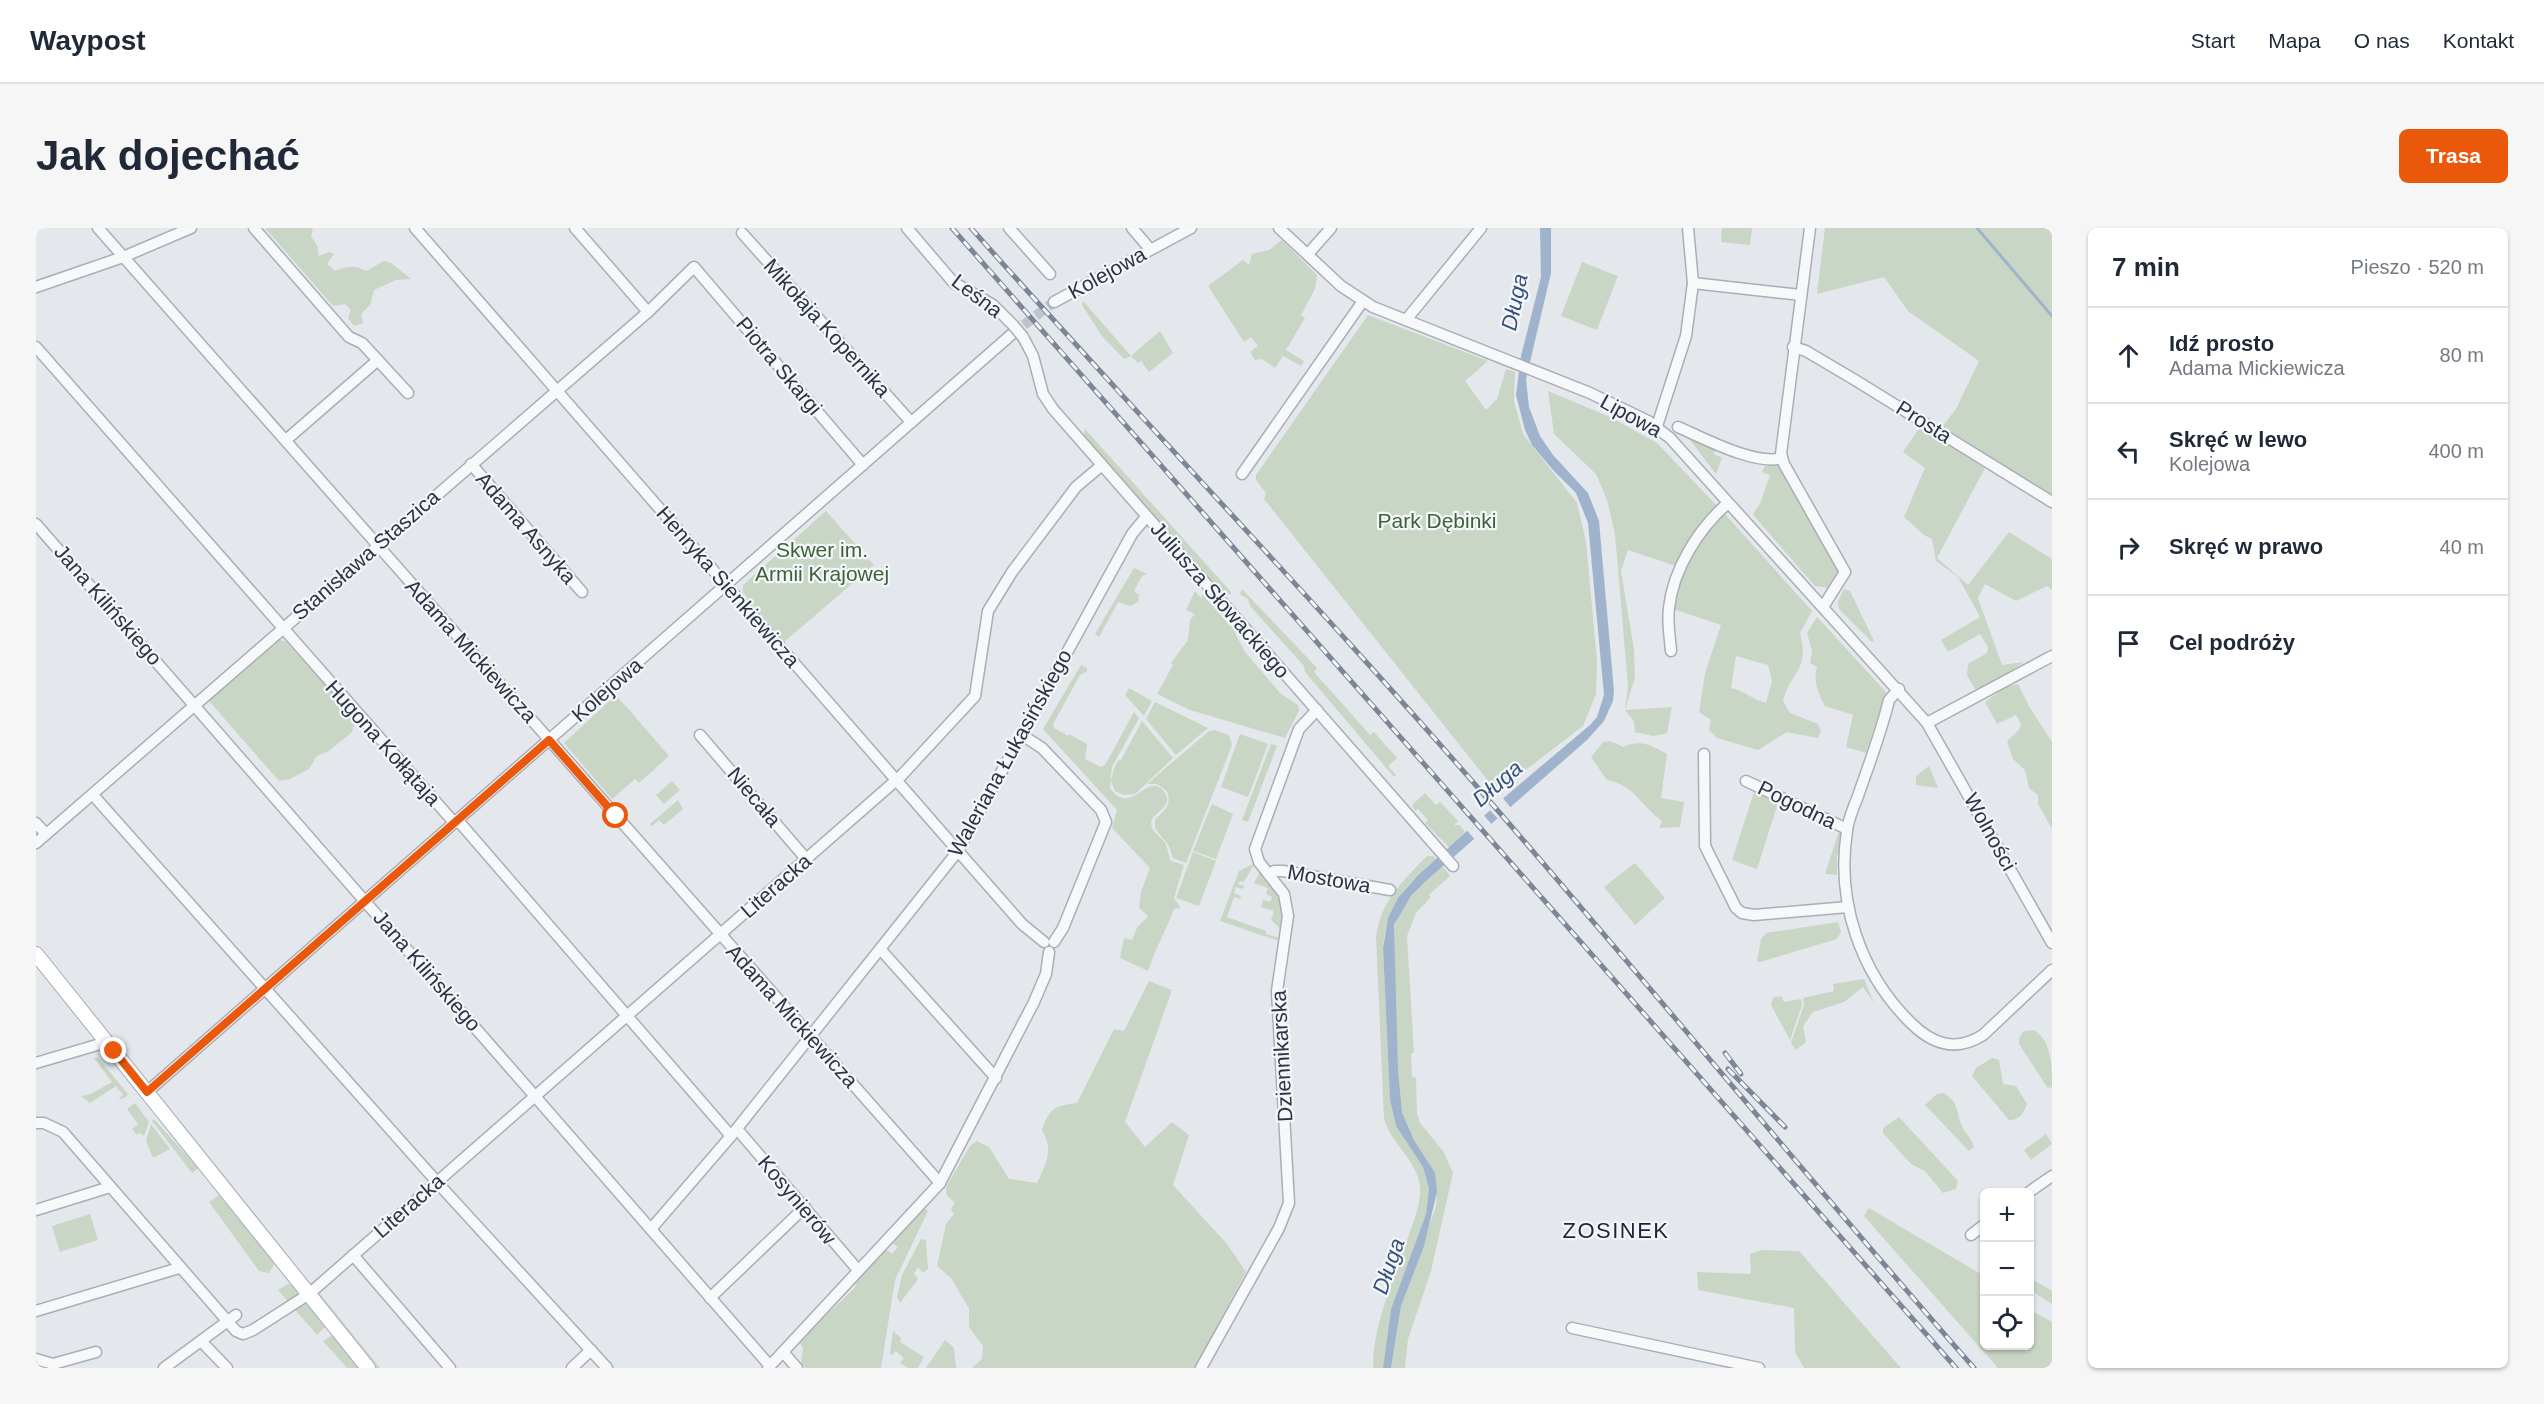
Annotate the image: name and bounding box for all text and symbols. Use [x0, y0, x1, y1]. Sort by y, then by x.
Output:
text: Waypost [30, 25, 146, 56]
text: Start [2191, 29, 2235, 52]
text: Mapa [2268, 29, 2321, 52]
text: O nas [2354, 29, 2410, 52]
text: Kontakt [2443, 29, 2514, 52]
button: Trasa [2399, 129, 2508, 183]
text: Jak dojechać [36, 132, 300, 179]
street label: Kolejowa [1064, 242, 1150, 303]
text: 7 min [2112, 252, 2180, 282]
street label: Mikołaja Kopernika [759, 254, 895, 402]
text: Pieszo · 520 m [2351, 256, 2484, 278]
street label: Leśna [948, 269, 1007, 322]
water label: Długa [1496, 271, 1533, 333]
street label: Piotra Skargi [732, 312, 827, 419]
text: Idź prosto [2169, 331, 2274, 356]
icon: ahead [2112, 339, 2145, 372]
text: 80 m [2440, 344, 2484, 366]
text: Adama Mickiewicza [2169, 357, 2345, 379]
street label: Lipowa [1597, 389, 1666, 442]
street label: Prosta [1892, 396, 1956, 448]
text: Skręć w lewo [2169, 427, 2307, 452]
icon: left [2112, 435, 2145, 468]
text: 400 m [2428, 440, 2484, 462]
text: Kolejowa [2169, 453, 2250, 475]
street label: Adama Asnyka [472, 467, 581, 588]
street label: Stanisława Staszica [288, 484, 444, 625]
street label: Henryka Sienkiewicza [652, 502, 805, 672]
park label: Park Dębinki [1377, 509, 1497, 532]
street label: Juliusza Słowackiego [1146, 517, 1295, 683]
icon: right [2112, 531, 2145, 564]
text: Skręć w prawo [2169, 534, 2323, 559]
text: 40 m [2440, 536, 2484, 558]
park label: Skwer im. Armii Krajowej [755, 538, 889, 585]
street label: Jana Kilińskiego [50, 540, 167, 669]
street label: Adama Mickiewicza [401, 574, 542, 727]
icon: arrive [2112, 627, 2145, 660]
text: Cel podróży [2169, 630, 2295, 655]
street label: Waleriana Łukasińskiego [943, 645, 1076, 860]
street label: Kolejowa [567, 653, 647, 726]
street label: Hugona Kołłątaja [321, 676, 446, 810]
water label: Długa [1467, 755, 1527, 812]
street label: Niecała [723, 762, 786, 831]
street label: Pogodna [1754, 776, 1840, 833]
street label: Wolności [1960, 789, 2021, 874]
route start [602, 802, 628, 828]
street label: Literacka [736, 849, 816, 922]
street label: Mostowa [1286, 860, 1373, 897]
street label: Jana Kilińskiego [369, 906, 486, 1035]
street label: Adama Mickiewicza [722, 939, 863, 1092]
street label: Dziennikarska [1267, 989, 1296, 1122]
route end [100, 1037, 126, 1063]
street label: Kosynierów [754, 1151, 842, 1249]
street label: Literacka [369, 1169, 449, 1242]
map controls [1980, 1188, 2034, 1350]
button: + [1980, 1188, 2034, 1242]
district label: ZOSINEK [1562, 1218, 1670, 1243]
water label: Długa [1367, 1235, 1410, 1297]
button: − [1980, 1242, 2034, 1296]
button: locate [1980, 1296, 2034, 1350]

